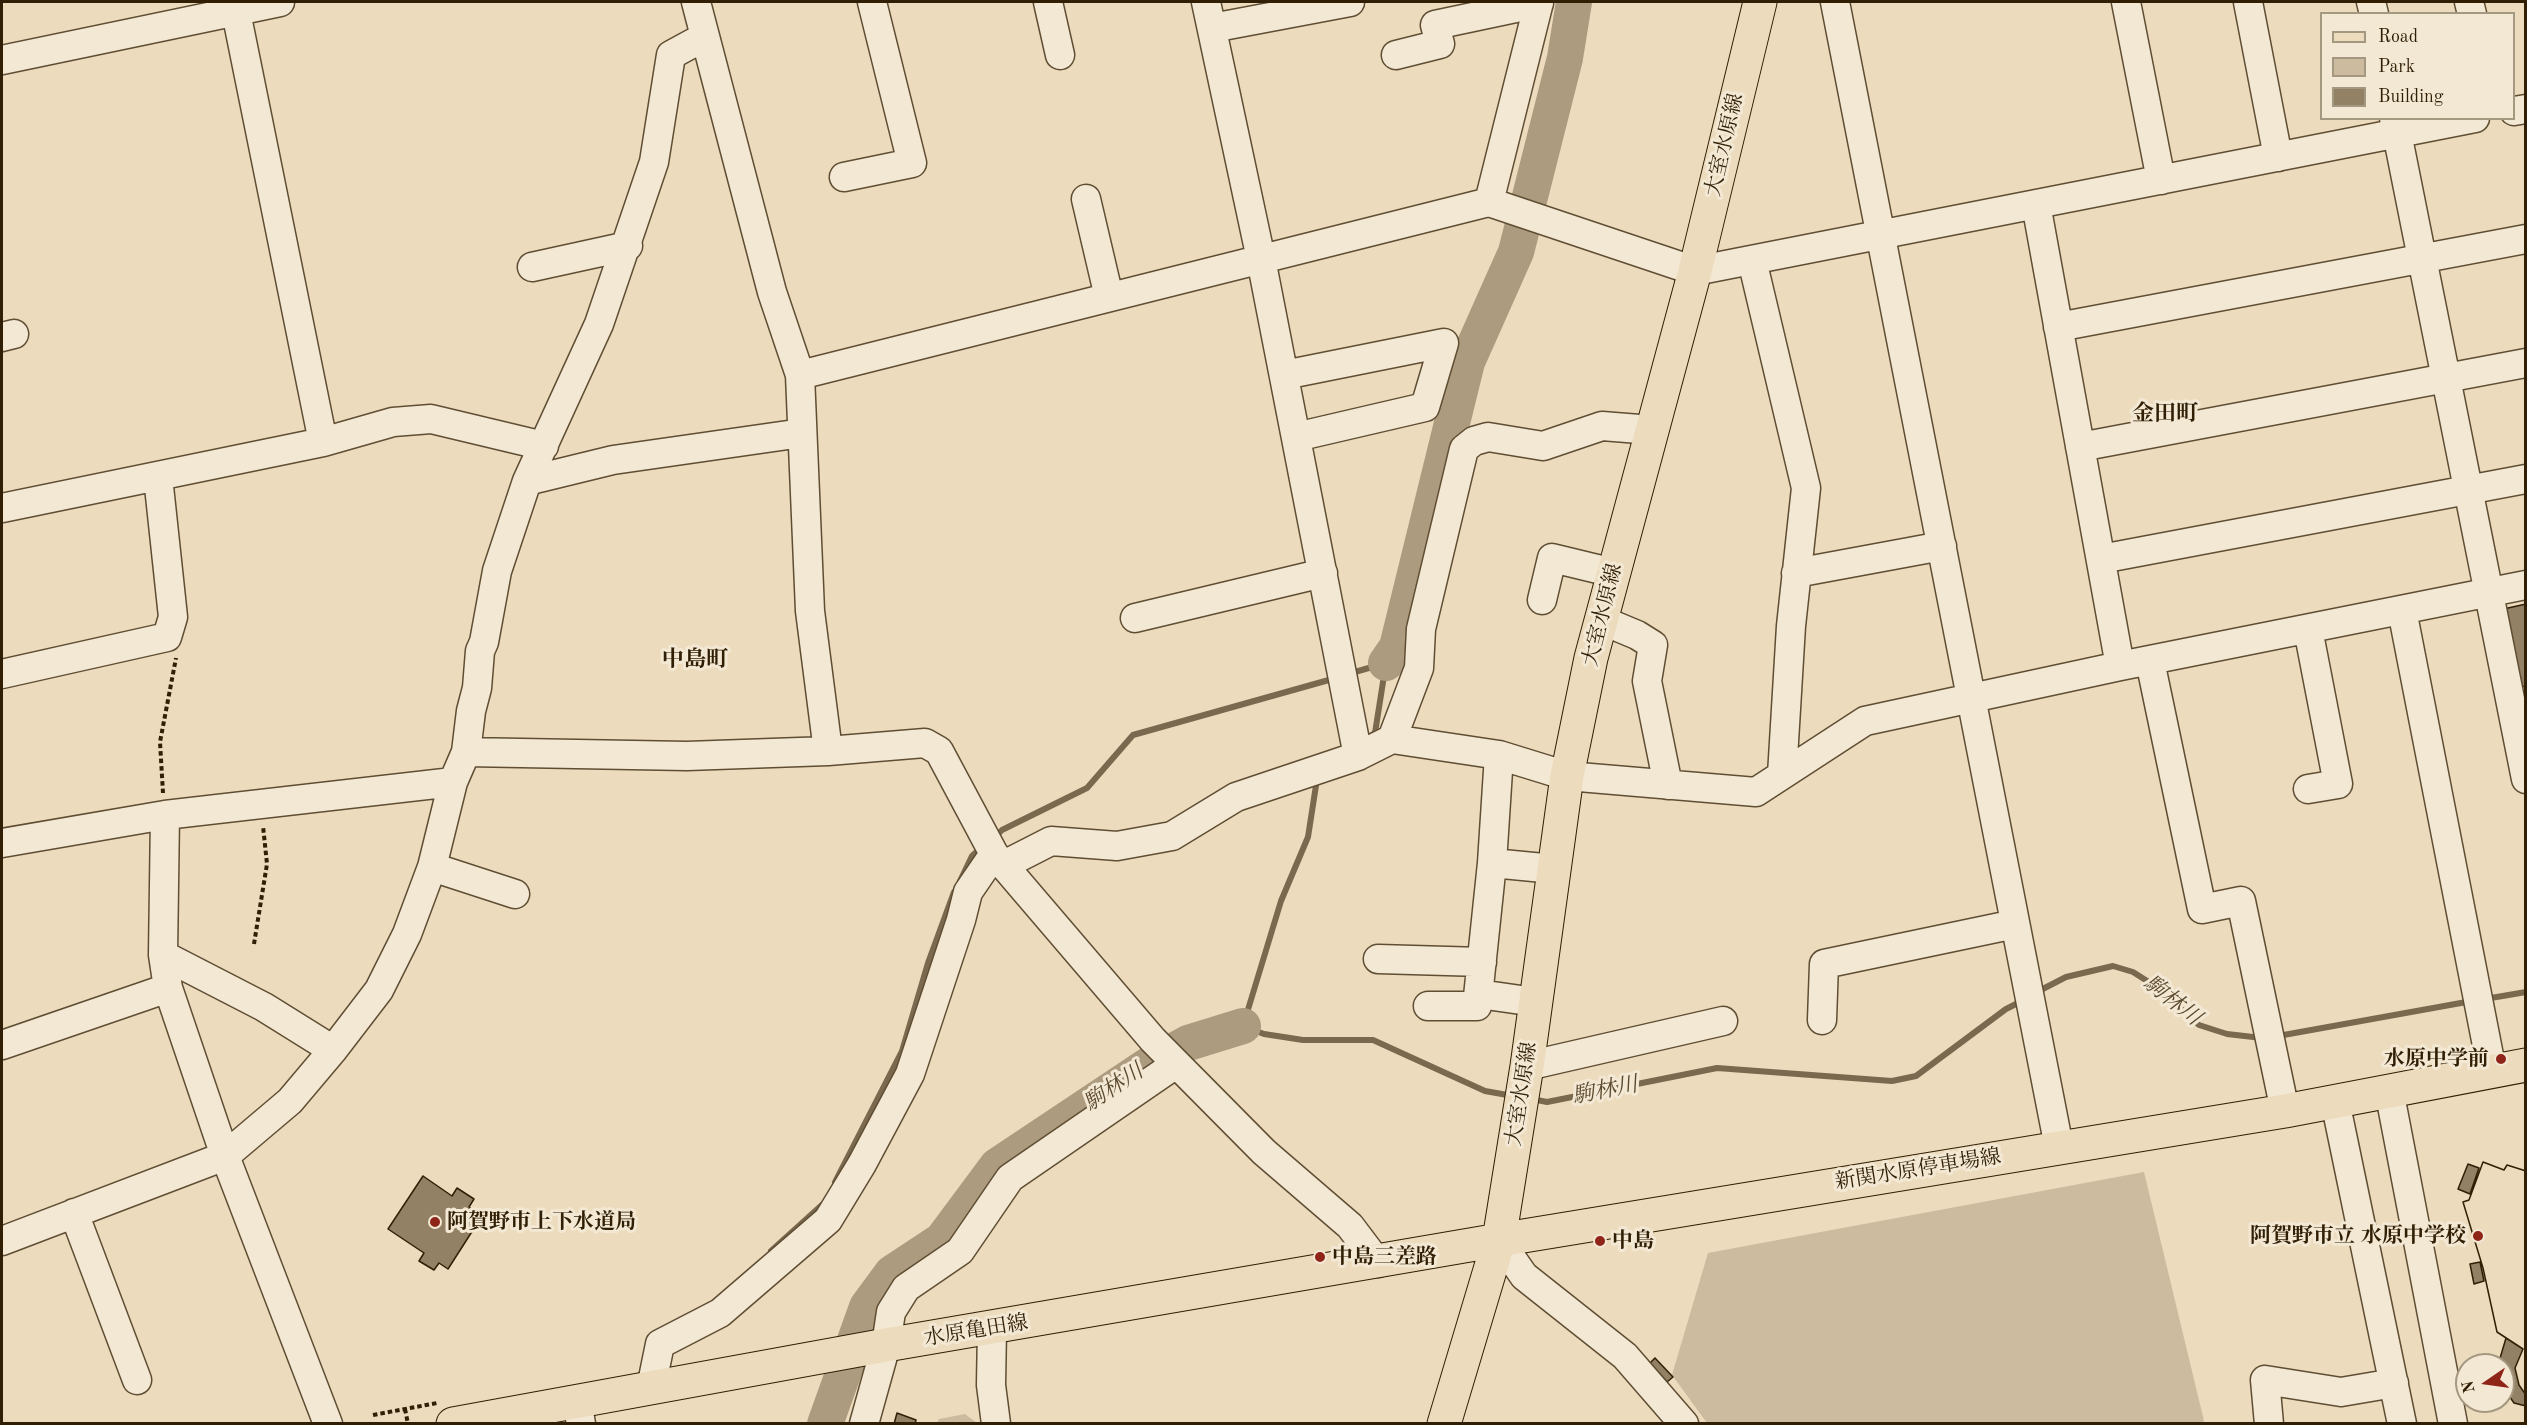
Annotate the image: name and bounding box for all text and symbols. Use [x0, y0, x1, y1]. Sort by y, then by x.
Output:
legend [2320, 12, 2515, 120]
text: Road [2378, 28, 2418, 46]
text: Park [2378, 58, 2415, 76]
text: Building [2378, 88, 2443, 106]
street label: 大室水原線 [1701, 91, 1749, 199]
district label: 金田町 [2132, 401, 2198, 427]
street label: 大室水原線 [1578, 561, 1628, 669]
district label: 中島町 [662, 647, 728, 673]
water label: 駒林川 [2138, 970, 2206, 1032]
street label: 大室水原線 [1501, 1040, 1543, 1148]
place label: 水原中学前 [2384, 1046, 2489, 1072]
marker: 水原中学前 [2494, 1052, 2508, 1066]
water label: 駒林川 [1079, 1059, 1149, 1117]
water label: 駒林川 [1570, 1072, 1640, 1110]
street label: 新関水原停車場線 [1833, 1144, 2003, 1196]
place label: 阿賀野市上下水道局 [447, 1209, 636, 1235]
marker: 阿賀野市上下水道局 [428, 1215, 442, 1229]
place label: 阿賀野市立 水原中学校 [2250, 1223, 2466, 1249]
place label: 中島 [1612, 1228, 1654, 1254]
marker: 阿賀野市立 水原中学校 [2471, 1229, 2485, 1243]
marker: 中島 [1593, 1234, 1607, 1248]
place label: 中島三差路 [1332, 1244, 1437, 1270]
marker: 中島三差路 [1313, 1250, 1327, 1264]
street label: 水原亀田線 [922, 1310, 1030, 1352]
north arrow [2455, 1353, 2515, 1413]
text: N [2460, 1379, 2479, 1394]

